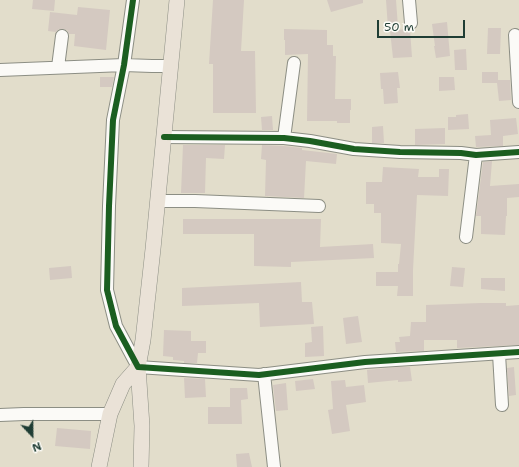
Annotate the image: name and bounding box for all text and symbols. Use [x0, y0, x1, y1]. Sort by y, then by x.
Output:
scale bar [379, 12, 467, 38]
text: 50 m [384, 19, 414, 35]
north arrow [12, 415, 52, 455]
text: N [30, 438, 44, 455]

